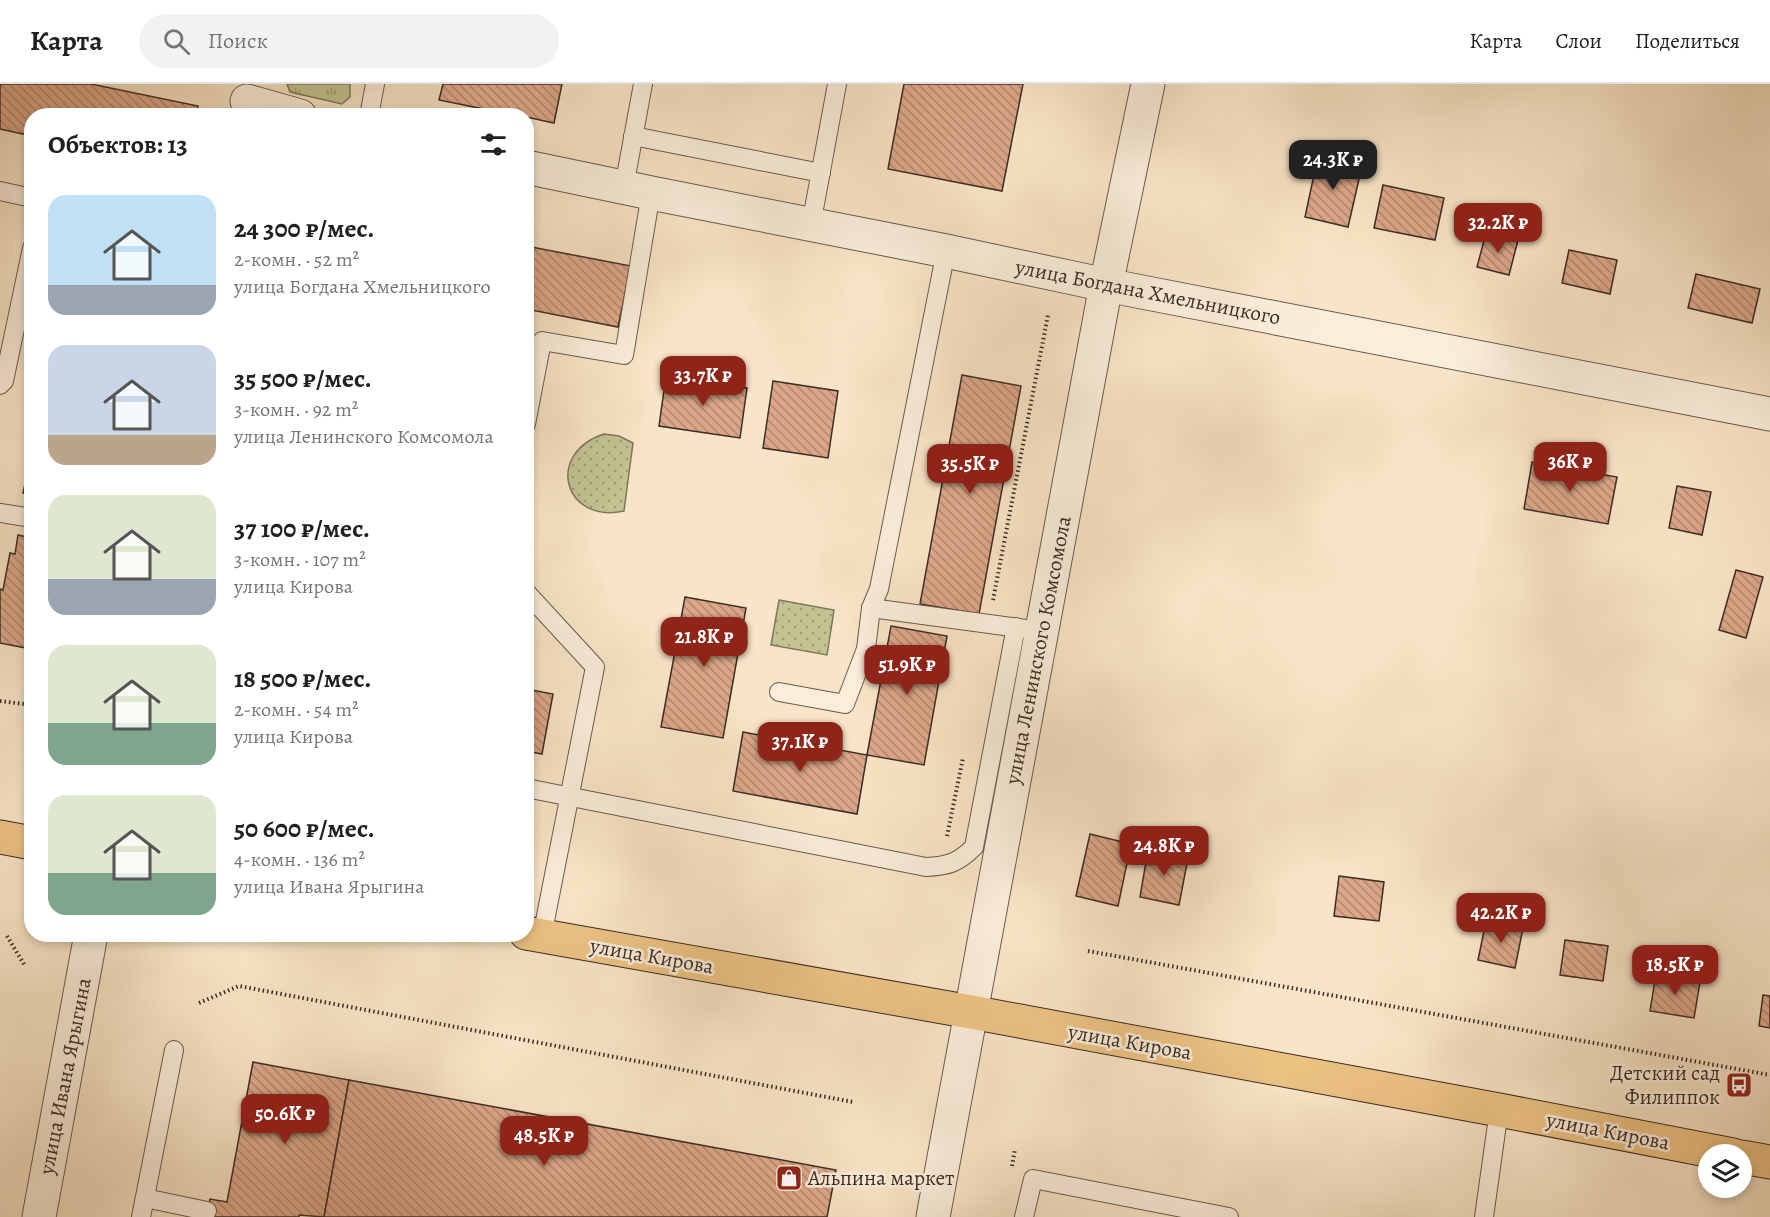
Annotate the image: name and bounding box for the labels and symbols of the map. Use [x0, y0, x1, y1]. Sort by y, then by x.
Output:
pin: 24.3K ₽ [1278, 140, 1388, 191]
pin: 32.2K ₽ [1443, 203, 1553, 254]
street label: улица Богдана Хмельницкого [1012, 252, 1283, 331]
pin: 33.7K ₽ [648, 356, 758, 407]
pin: 36K ₽ [1528, 442, 1612, 493]
pin: 35.5K ₽ [915, 444, 1025, 495]
street label: улица Ленинского Комсомола [998, 513, 1078, 788]
pin: 21.8K ₽ [649, 617, 759, 668]
pin: 51.9K ₽ [852, 645, 962, 696]
pin: 37.1K ₽ [745, 722, 855, 773]
pin: 24.8K ₽ [1109, 826, 1219, 877]
pin: 42.2K ₽ [1446, 893, 1556, 944]
street label: улица Кирова [587, 931, 716, 981]
pin: 18.5K ₽ [1620, 945, 1730, 996]
street label: улица Ивана Ярыгина [32, 975, 98, 1178]
street label: улица Кирова [1065, 1017, 1194, 1067]
place label: Детский сад Филиппок [1610, 1059, 1720, 1111]
bus stop icon: Детский сад Филиппок [1724, 1070, 1754, 1100]
pin: 50.6K ₽ [230, 1094, 340, 1145]
street label: улица Кирова [1543, 1105, 1672, 1157]
pin: 48.5K ₽ [489, 1116, 599, 1167]
shop icon: Альпина маркет [774, 1163, 804, 1193]
place label: Альпина маркет [807, 1164, 954, 1192]

